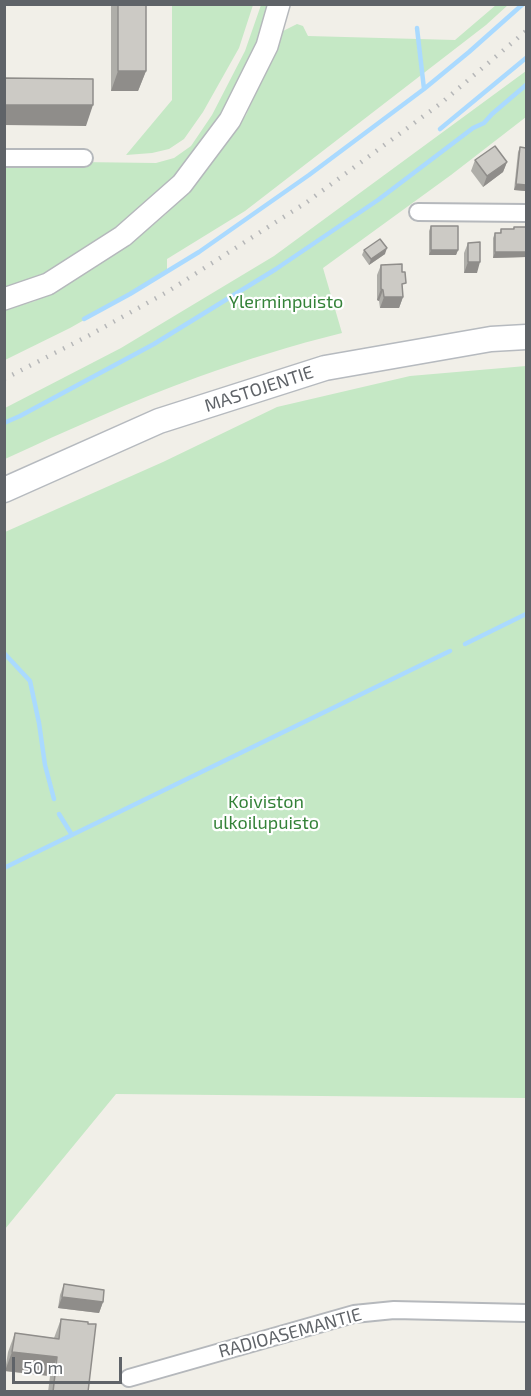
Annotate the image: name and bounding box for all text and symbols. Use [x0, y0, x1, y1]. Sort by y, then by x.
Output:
park label: Ylerminpuisto [229, 291, 343, 313]
street label: MASTOJENTIE [202, 361, 316, 417]
park label: Koiviston ulkoilupuisto [213, 791, 319, 834]
street label: RADIOASEMANTIE [216, 1304, 364, 1362]
scale bar [15, 1345, 124, 1383]
text: 50 m [23, 1356, 63, 1378]

